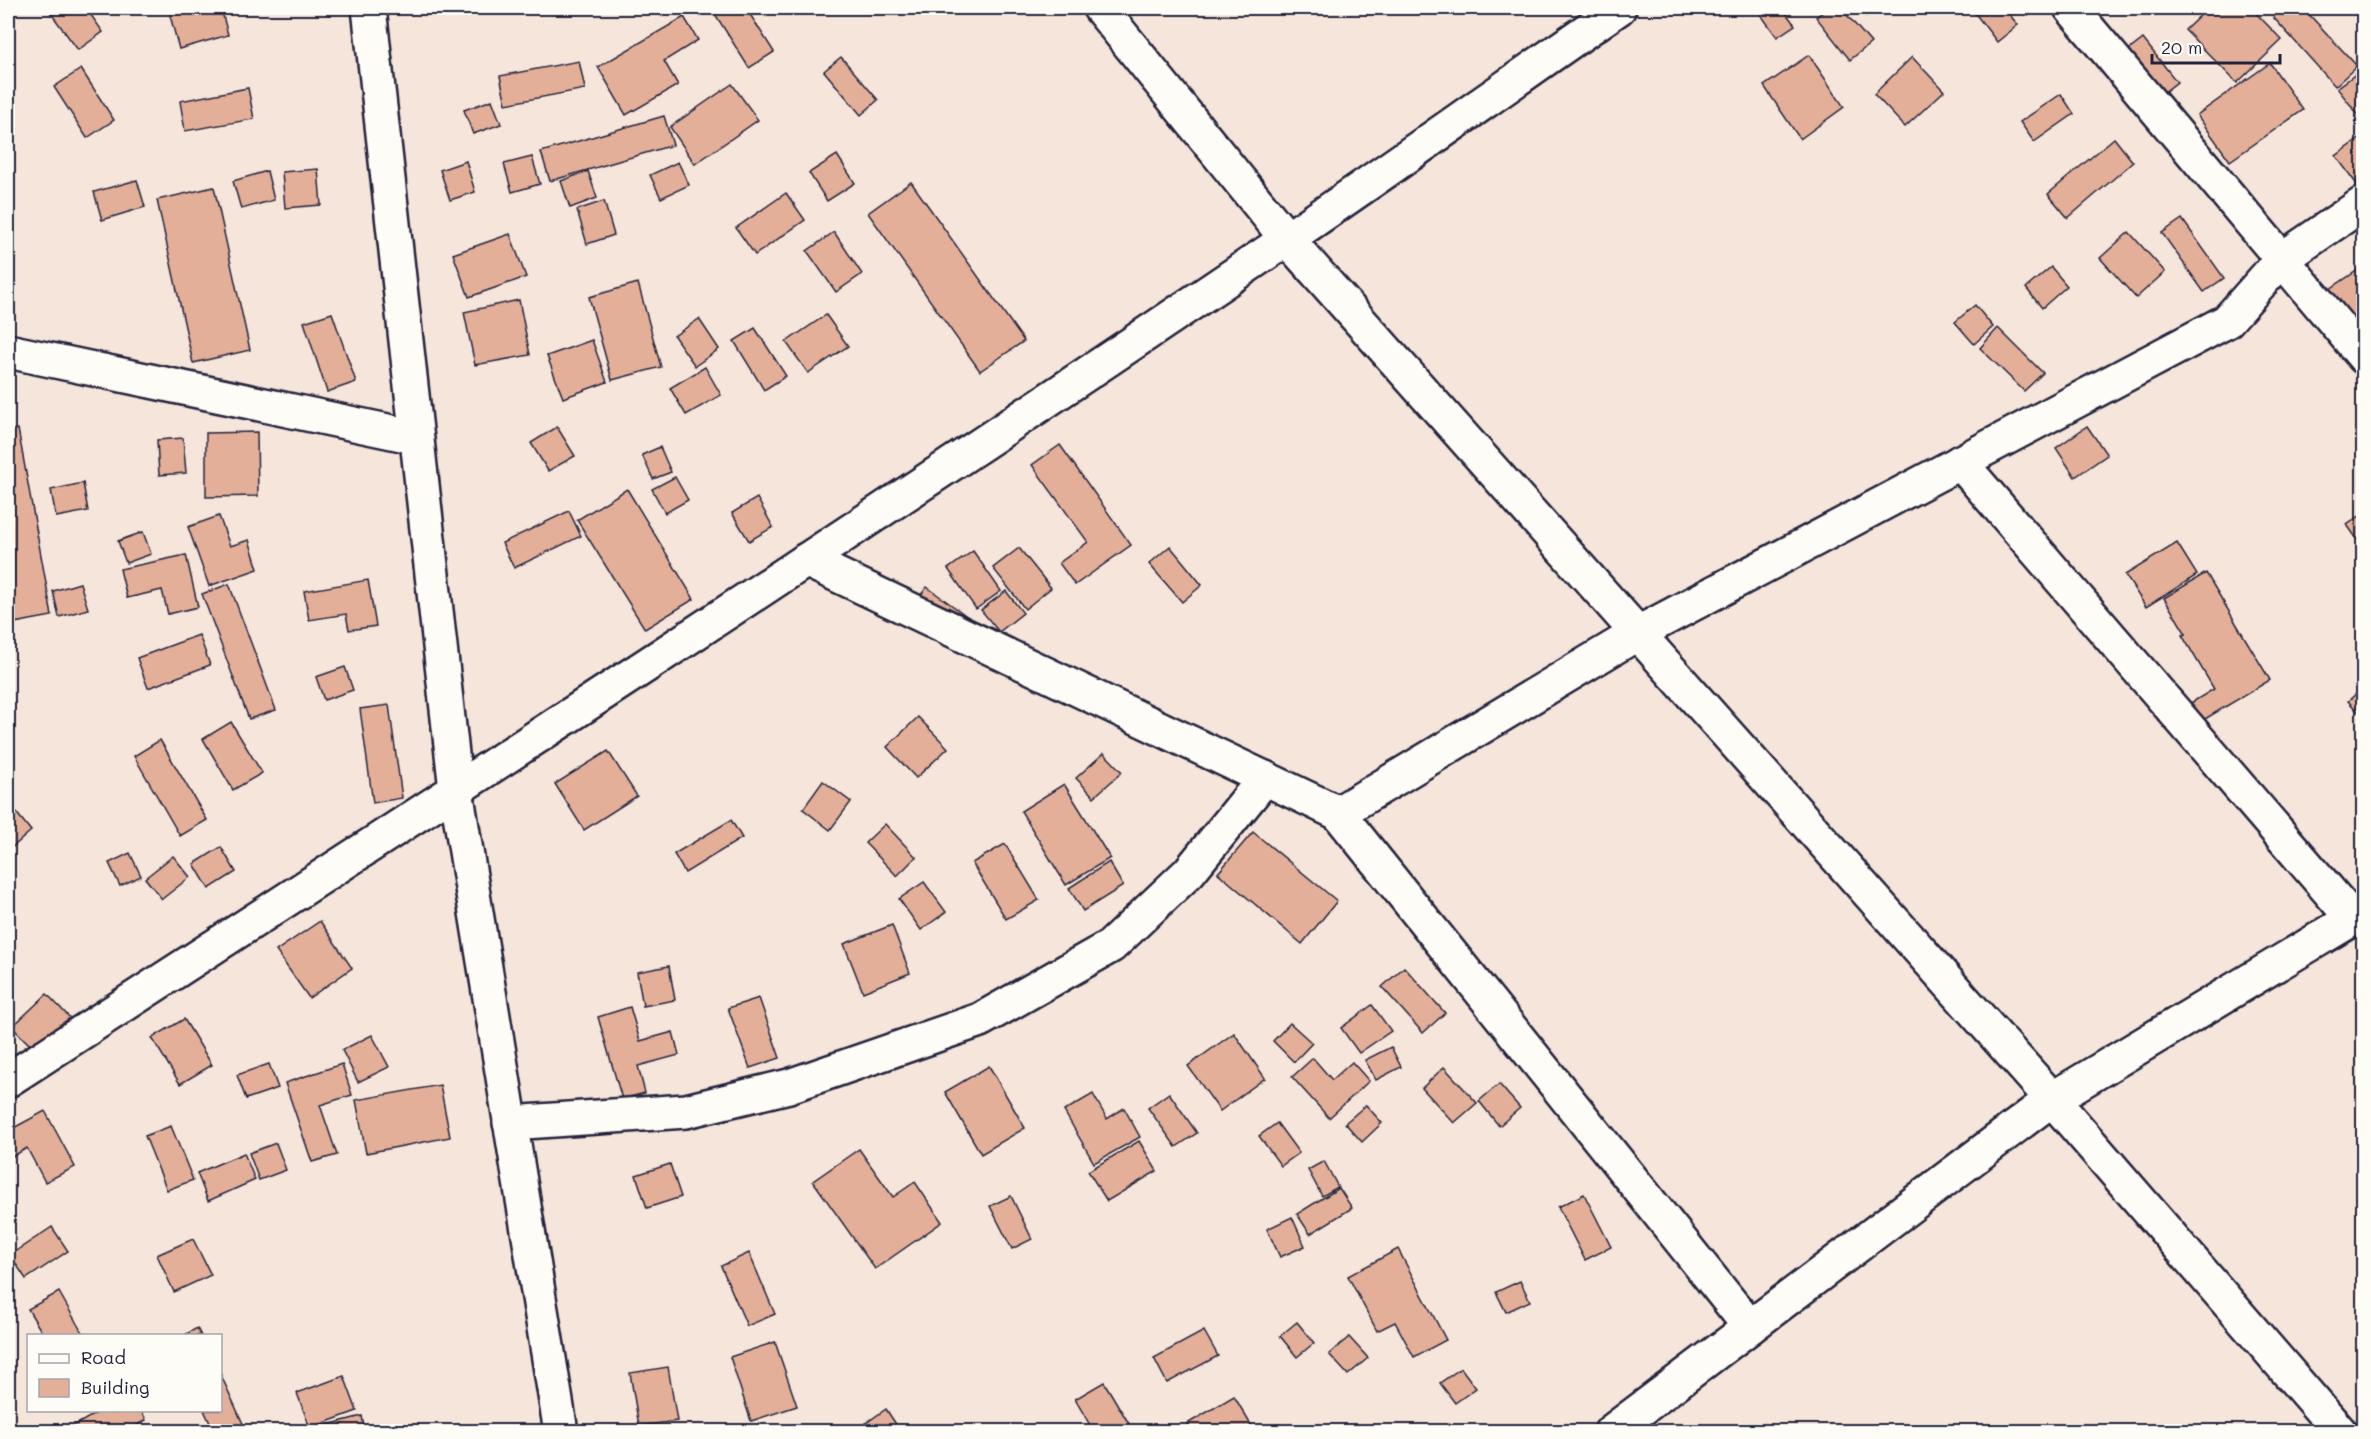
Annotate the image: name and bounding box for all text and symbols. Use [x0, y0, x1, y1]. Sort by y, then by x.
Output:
scale bar [2152, 27, 2280, 65]
text: 20 m [2161, 35, 2202, 59]
legend [27, 1334, 222, 1412]
text: Road [81, 1345, 126, 1369]
text: Building [81, 1375, 149, 1399]

